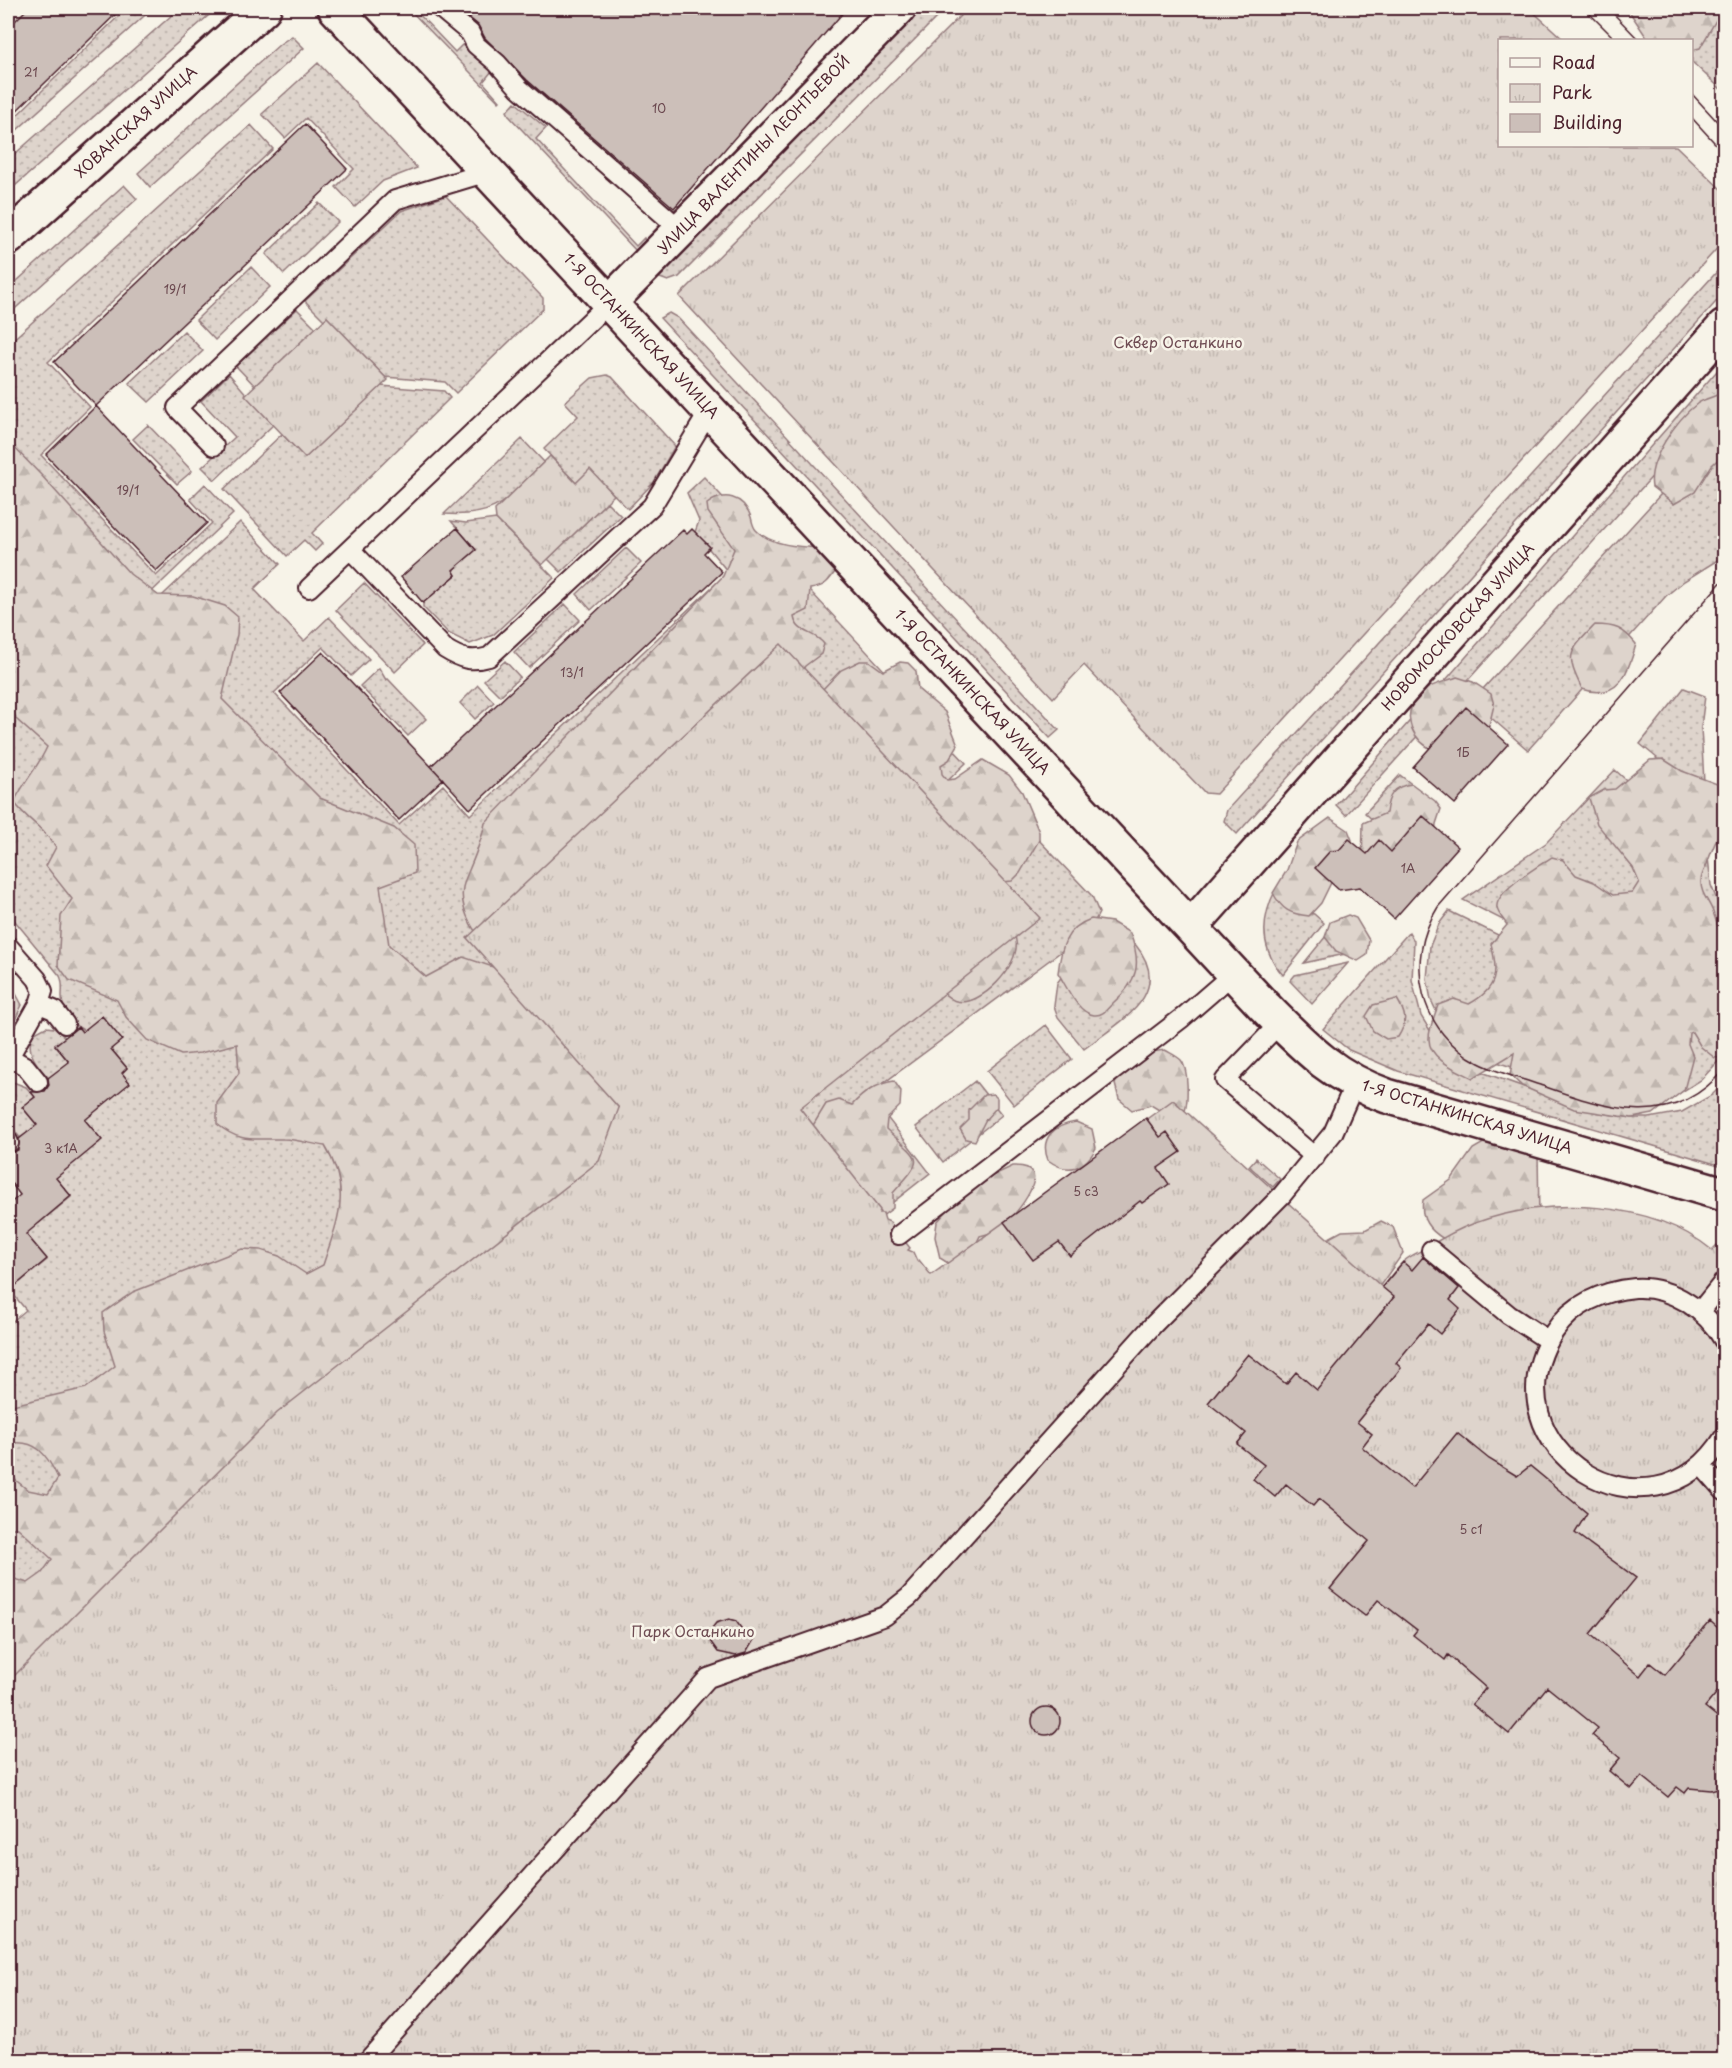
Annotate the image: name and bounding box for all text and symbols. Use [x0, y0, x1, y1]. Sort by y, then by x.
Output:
legend [1498, 39, 1693, 147]
text: Road [1552, 48, 1596, 75]
street label: УЛИЦА ВАЛЕНТИНЫ ЛЕОНТЬЕВОЙ [651, 49, 855, 259]
street label: ХОВАНСКАЯ УЛИЦА [69, 60, 201, 182]
house number: 21 [24, 63, 38, 81]
text: Park [1552, 78, 1592, 105]
house number: 10 [652, 99, 666, 117]
text: Building [1552, 108, 1622, 135]
street label: 1-Я ОСТАНКИНСКАЯ УЛИЦА [559, 247, 725, 423]
house number: 19/1 [164, 280, 186, 298]
park label: Сквер Останкино [1113, 330, 1243, 353]
house number: 19/1 [117, 481, 139, 499]
street label: НОВОМОСКОВСКАЯ УЛИЦА [1375, 537, 1539, 715]
street label: 1-Я ОСТАНКИНСКАЯ УЛИЦА [890, 603, 1056, 779]
house number: 13/1 [560, 663, 584, 681]
house number: 1Б [1456, 743, 1470, 761]
house number: 1А [1401, 859, 1415, 877]
street label: 1-Я ОСТАНКИНСКАЯ УЛИЦА [1359, 1073, 1576, 1159]
house number: 3 к1А [44, 1139, 78, 1157]
house number: 5 с3 [1073, 1182, 1099, 1200]
house number: 5 с1 [1459, 1520, 1483, 1538]
park label: Парк Останкино [631, 1619, 755, 1642]

